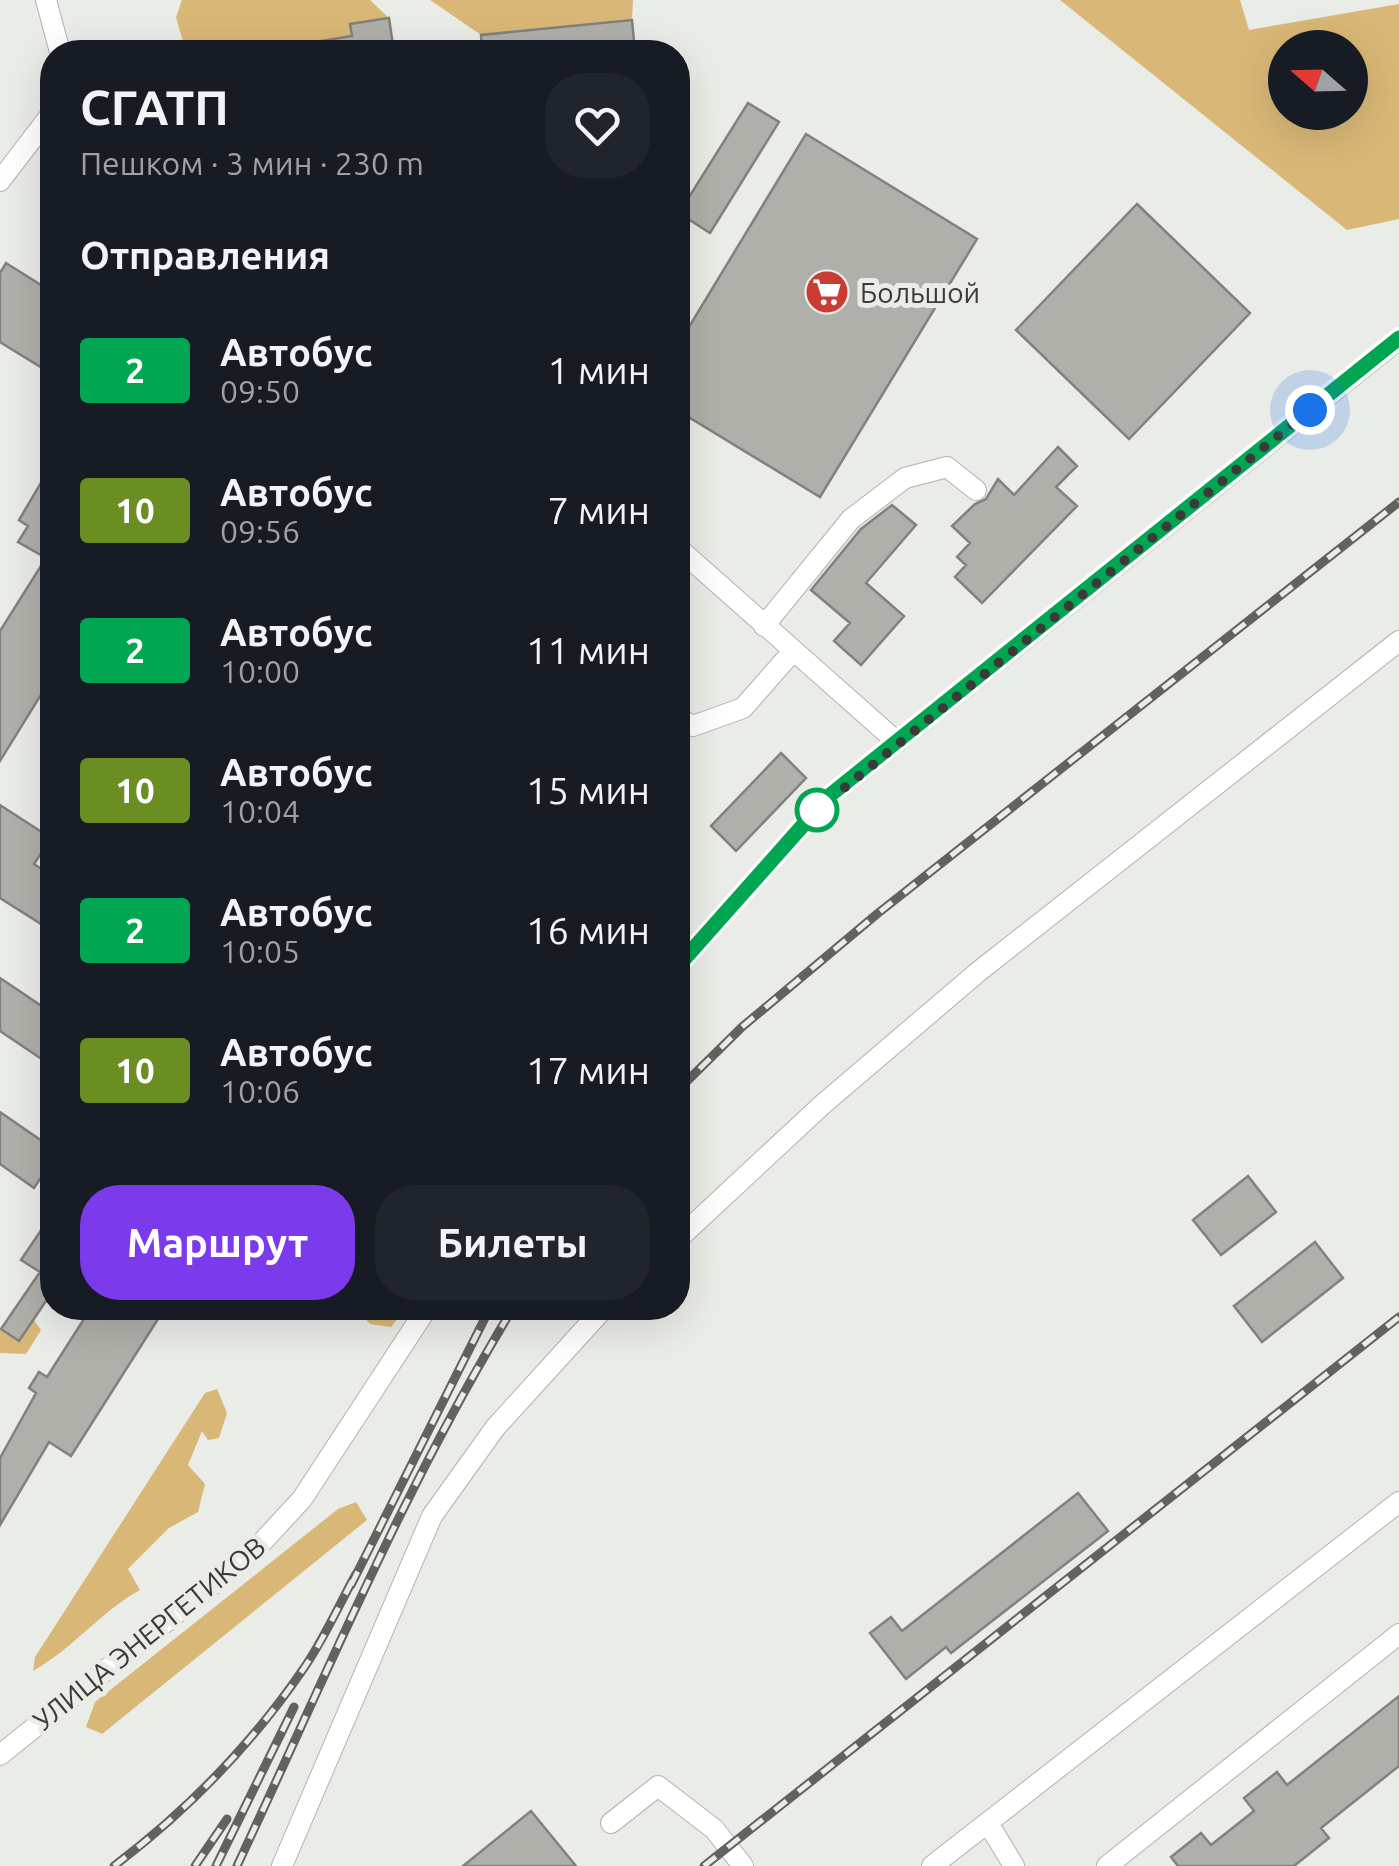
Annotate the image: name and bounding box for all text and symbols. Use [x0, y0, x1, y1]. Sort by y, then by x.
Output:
north arrow [1268, 30, 1368, 130]
map controls [1268, 30, 1368, 130]
button: heart [545, 73, 650, 178]
text: СГАТП [80, 80, 229, 134]
text: Пешком · 3 мин · 230 m [80, 145, 424, 181]
text: Отправления [80, 234, 330, 276]
supermarket icon: Большой [804, 269, 850, 315]
place label: Большой [860, 277, 980, 308]
text: Автобус [220, 331, 373, 373]
text: 1 мин [548, 349, 650, 391]
text: 2 [125, 350, 145, 390]
text: 09:50 [220, 373, 300, 409]
your location [1285, 385, 1335, 435]
text: Автобус [220, 471, 373, 513]
text: 7 мин [548, 489, 650, 531]
text: 10 [115, 490, 155, 530]
text: 09:56 [220, 513, 300, 549]
text: Автобус [220, 611, 373, 653]
text: 11 мин [526, 629, 650, 671]
text: 2 [125, 630, 145, 670]
text: 10:00 [220, 653, 300, 689]
text: Автобус [220, 751, 373, 793]
text: 15 мин [526, 769, 650, 811]
text: 10 [115, 770, 155, 810]
unlabelled marker [796, 789, 838, 831]
text: 10:04 [220, 793, 300, 829]
text: Автобус [220, 891, 373, 933]
text: 16 мин [526, 909, 650, 951]
text: 2 [125, 910, 145, 950]
text: 10:05 [220, 933, 300, 969]
text: Автобус [220, 1031, 373, 1073]
text: 17 мин [526, 1049, 650, 1091]
text: 10 [115, 1050, 155, 1090]
text: 10:06 [220, 1073, 300, 1109]
button: Маршрут [80, 1185, 355, 1300]
button: Билеты [375, 1185, 650, 1300]
street label: УЛИЦА ЭНЕРГЕТИКОВ [27, 1530, 271, 1736]

